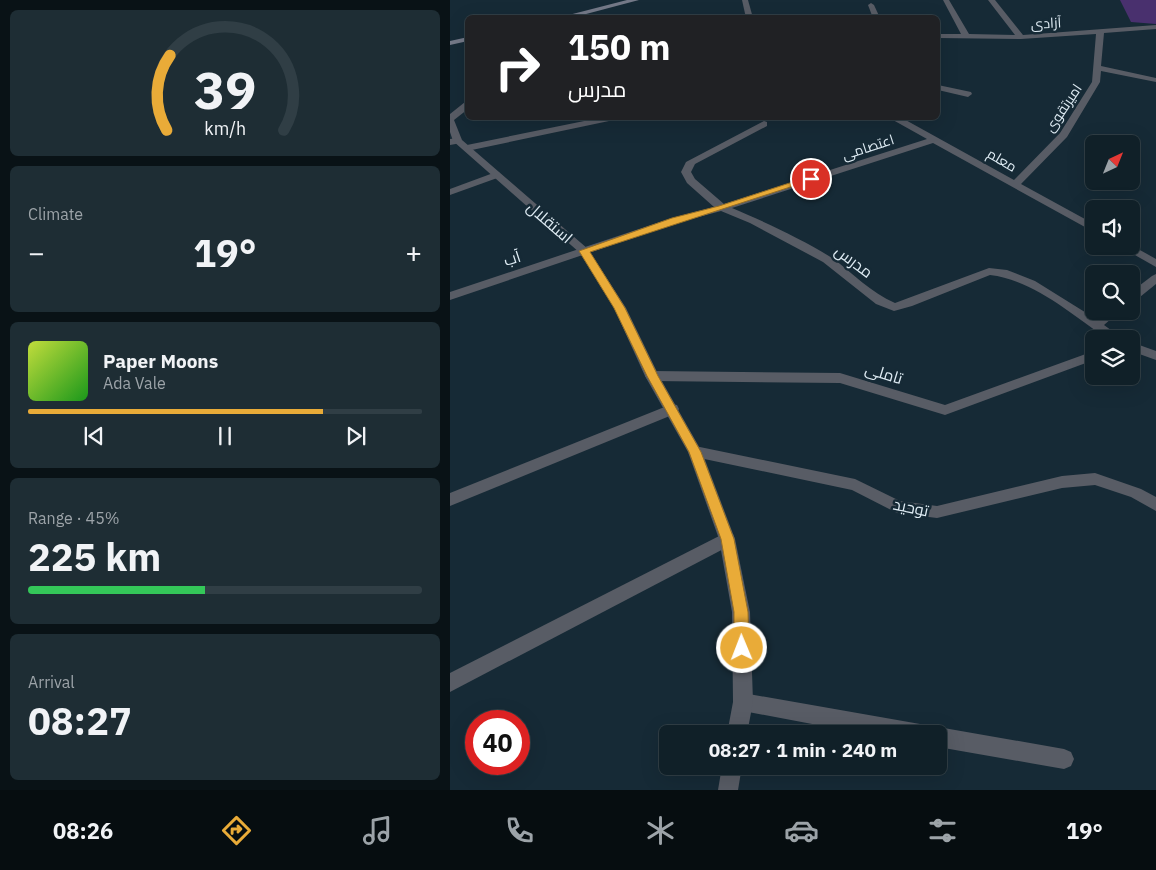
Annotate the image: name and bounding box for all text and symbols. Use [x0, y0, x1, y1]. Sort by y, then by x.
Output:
street label: آزادی [1030, 13, 1062, 33]
text: 150 m [568, 24, 671, 70]
icon: right [485, 35, 550, 100]
text: 39 [194, 56, 256, 123]
text: مدرس [568, 74, 626, 103]
street label: امیرتقوی [1040, 80, 1086, 136]
text: km/h [204, 117, 246, 140]
street label: اعتصامی [840, 130, 896, 164]
north arrow [1085, 135, 1140, 190]
map controls [1085, 135, 1140, 385]
street label: معلم [983, 144, 1020, 177]
pin [790, 158, 832, 200]
icon: arrive [797, 165, 825, 193]
street label: استقلال [522, 197, 577, 248]
button: sound [1085, 200, 1140, 255]
text: Climate [28, 204, 83, 224]
text: 19° [193, 228, 257, 277]
text: − [28, 234, 45, 271]
text: + [405, 234, 422, 271]
street label: مدرس [830, 240, 877, 283]
street label: آب [501, 246, 524, 270]
button: search [1085, 265, 1140, 320]
button: layers [1085, 330, 1140, 385]
text: Paper Moons [103, 349, 218, 373]
street label: تاملی [862, 358, 906, 389]
text: Ada Vale [103, 373, 166, 393]
icon: previous [80, 422, 108, 450]
icon: pause [211, 422, 239, 450]
icon: next [342, 422, 370, 450]
street label: توحید [891, 494, 931, 521]
text: Range · 45% [28, 508, 120, 528]
text: 225 km [28, 532, 161, 581]
position arrow [715, 621, 767, 673]
text: Arrival [28, 672, 75, 692]
text: 08:27 [28, 696, 132, 745]
speed limit sign: 40 [465, 710, 530, 775]
text: 08:27 · 1 min · 240 m [709, 738, 897, 762]
icon: directions [219, 813, 254, 848]
icon: music [360, 813, 395, 848]
icon: phone [502, 813, 537, 848]
icon: climate [643, 813, 678, 848]
icon: car [784, 813, 819, 848]
icon: filters [925, 813, 960, 848]
text: 08:26 [53, 816, 113, 845]
text: 19° [1066, 816, 1103, 845]

